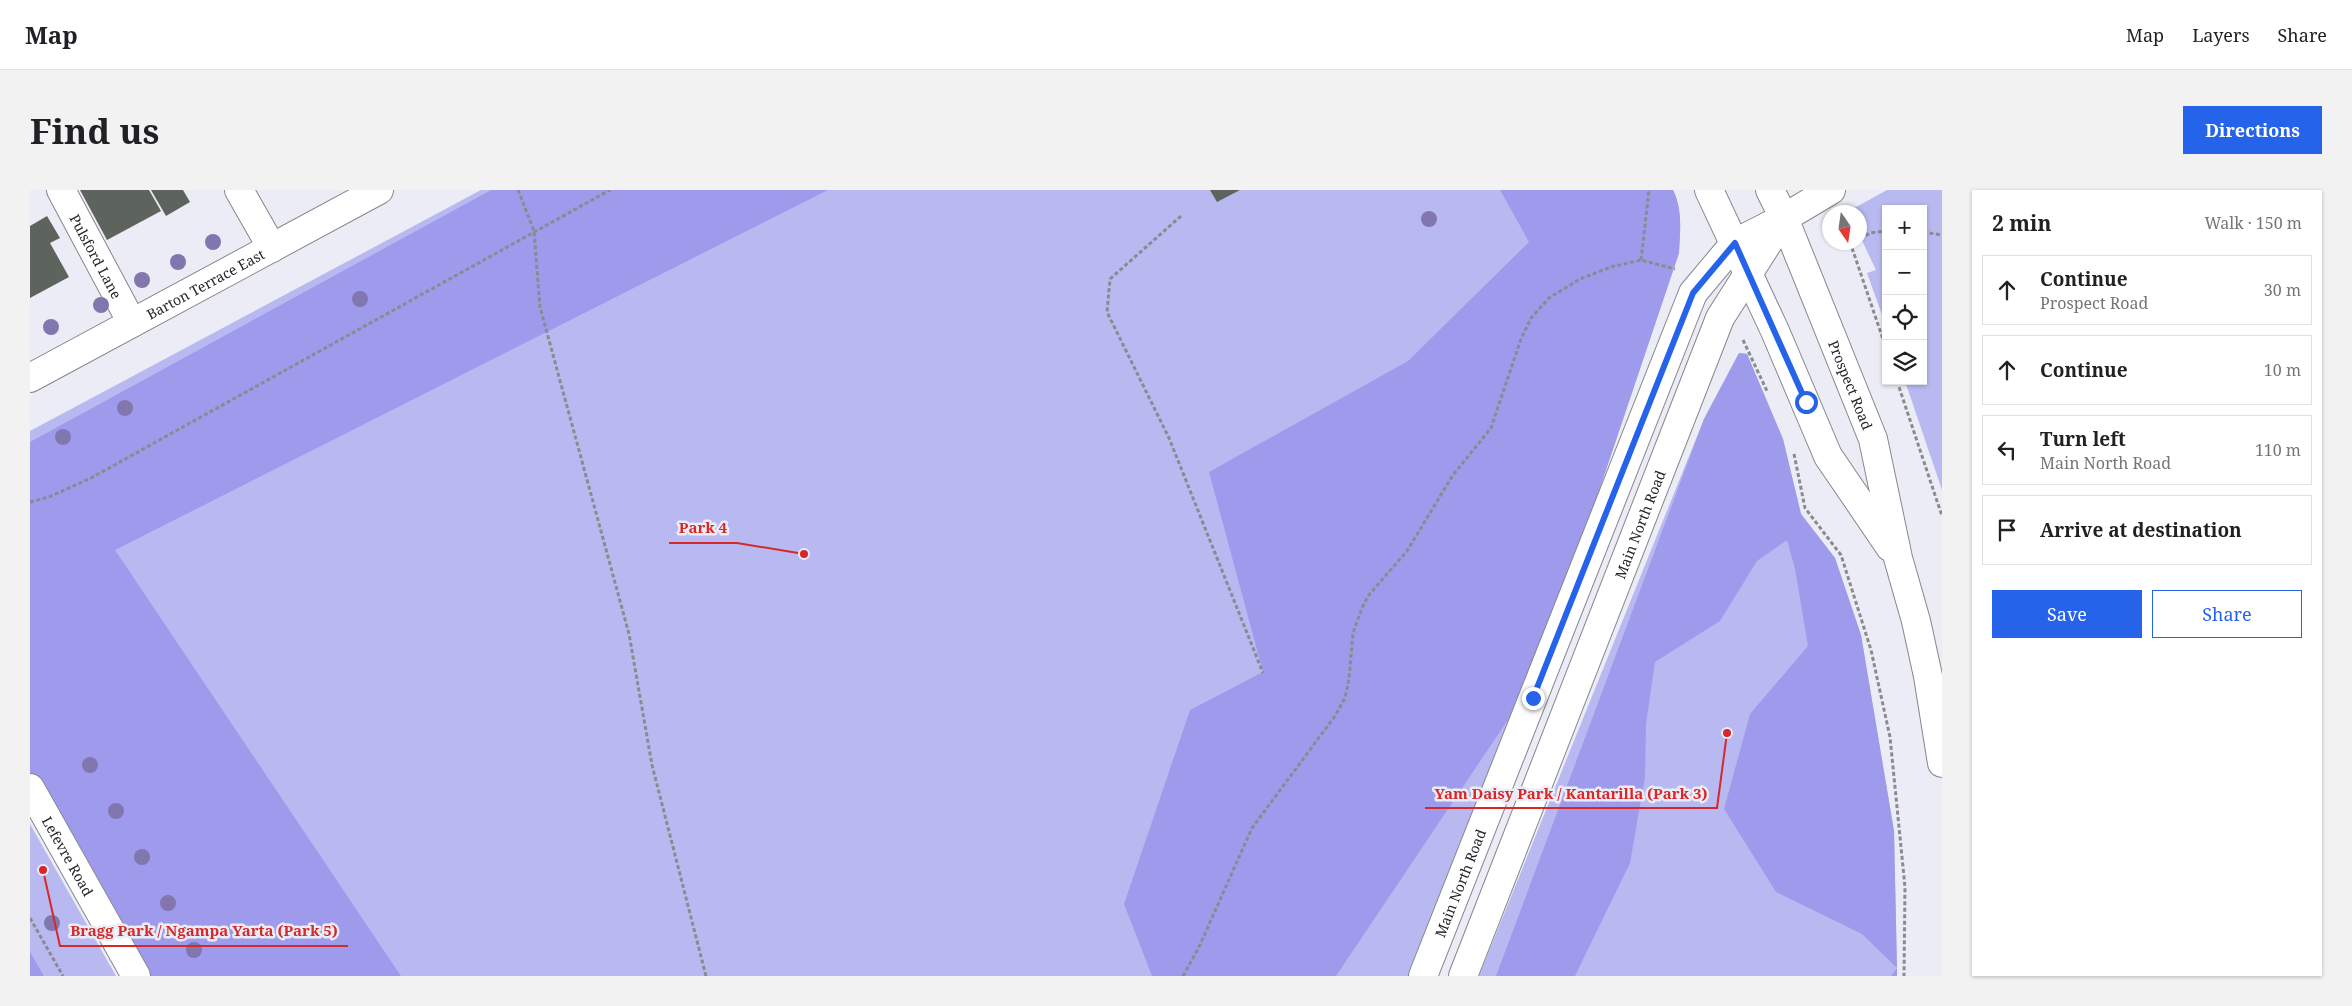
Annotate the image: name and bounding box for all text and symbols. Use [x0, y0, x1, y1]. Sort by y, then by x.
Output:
text: Map [25, 18, 78, 51]
text: Map [2126, 23, 2164, 47]
text: Layers [2192, 23, 2250, 47]
text: Share [2278, 23, 2327, 47]
button: Directions [2183, 106, 2322, 154]
text: Find us [30, 107, 159, 154]
north arrow [1822, 205, 1867, 250]
map controls [1882, 205, 1927, 385]
button: + [1882, 205, 1927, 250]
text: 2 min [1992, 209, 2051, 237]
street label: Pulsford Lane [66, 211, 127, 302]
text: Walk · 150 m [2205, 212, 2302, 234]
street label: Barton Terrace East [143, 244, 268, 323]
button: − [1882, 250, 1927, 295]
text: Continue [2040, 266, 2128, 292]
icon: ahead [1993, 276, 2021, 304]
text: 30 m [2264, 279, 2301, 301]
text: Prospect Road [2040, 292, 2148, 314]
button: locate [1882, 295, 1927, 340]
street label: Prospect Road [1825, 337, 1878, 433]
button: layers [1882, 340, 1927, 385]
icon: ahead [1993, 356, 2021, 384]
text: Continue [2040, 357, 2128, 383]
text: 10 m [2264, 359, 2301, 381]
route start [1795, 391, 1818, 414]
text: Turn left [2040, 426, 2126, 452]
icon: left [1993, 436, 2021, 464]
text: 110 m [2255, 439, 2301, 461]
text: Main North Road [2040, 452, 2171, 474]
street label: Main North Road [1610, 467, 1669, 581]
callout: Park 4 [669, 513, 737, 543]
icon: arrive [1993, 516, 2021, 544]
text: Park 4 [679, 517, 728, 537]
text: Arrive at destination [2040, 517, 2242, 543]
button: Save [1992, 590, 2142, 638]
button: Share [2152, 590, 2302, 638]
route end [1522, 687, 1545, 710]
callout: Yam Daisy Park / Kantarilla (Park 3) [1425, 778, 1717, 808]
text: Yam Daisy Park / Kantarilla (Park 3) [1435, 783, 1707, 803]
street label: Lefevre Road [38, 813, 99, 900]
street label: Main North Road [1430, 826, 1490, 940]
callout: Bragg Park / Ngampa Yarta (Park 5) [60, 916, 348, 946]
text: Bragg Park / Ngampa Yarta (Park 5) [70, 920, 338, 940]

